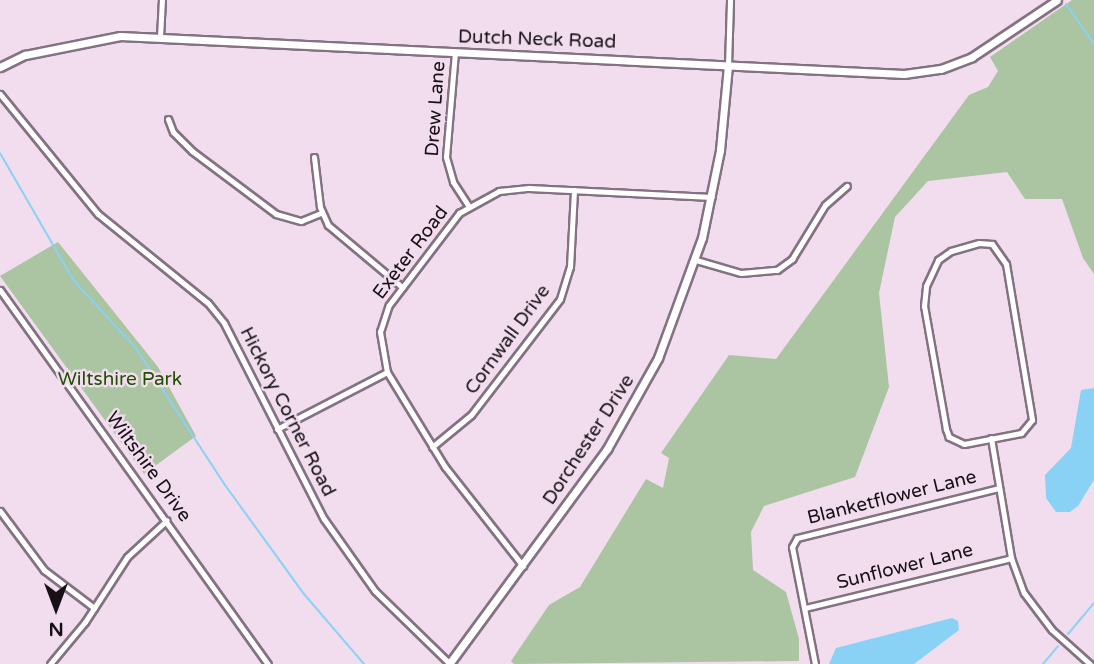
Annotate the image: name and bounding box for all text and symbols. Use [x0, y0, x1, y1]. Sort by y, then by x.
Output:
street label: Dutch Neck Road [457, 26, 617, 54]
street label: Drew Lane [421, 60, 451, 158]
street label: Exeter Road [369, 202, 453, 304]
street label: Cornwall Drive [461, 281, 555, 399]
street label: Hickory Corner Road [234, 323, 340, 501]
park label: Wiltshire Park [58, 369, 182, 391]
street label: Dorchester Drive [538, 371, 640, 509]
street label: Wiltshire Drive [100, 407, 196, 527]
street label: Blanketflower Lane [805, 466, 979, 530]
street label: Sunflower Lane [834, 539, 976, 595]
north arrow [21, 573, 91, 643]
text: N [48, 618, 64, 640]

